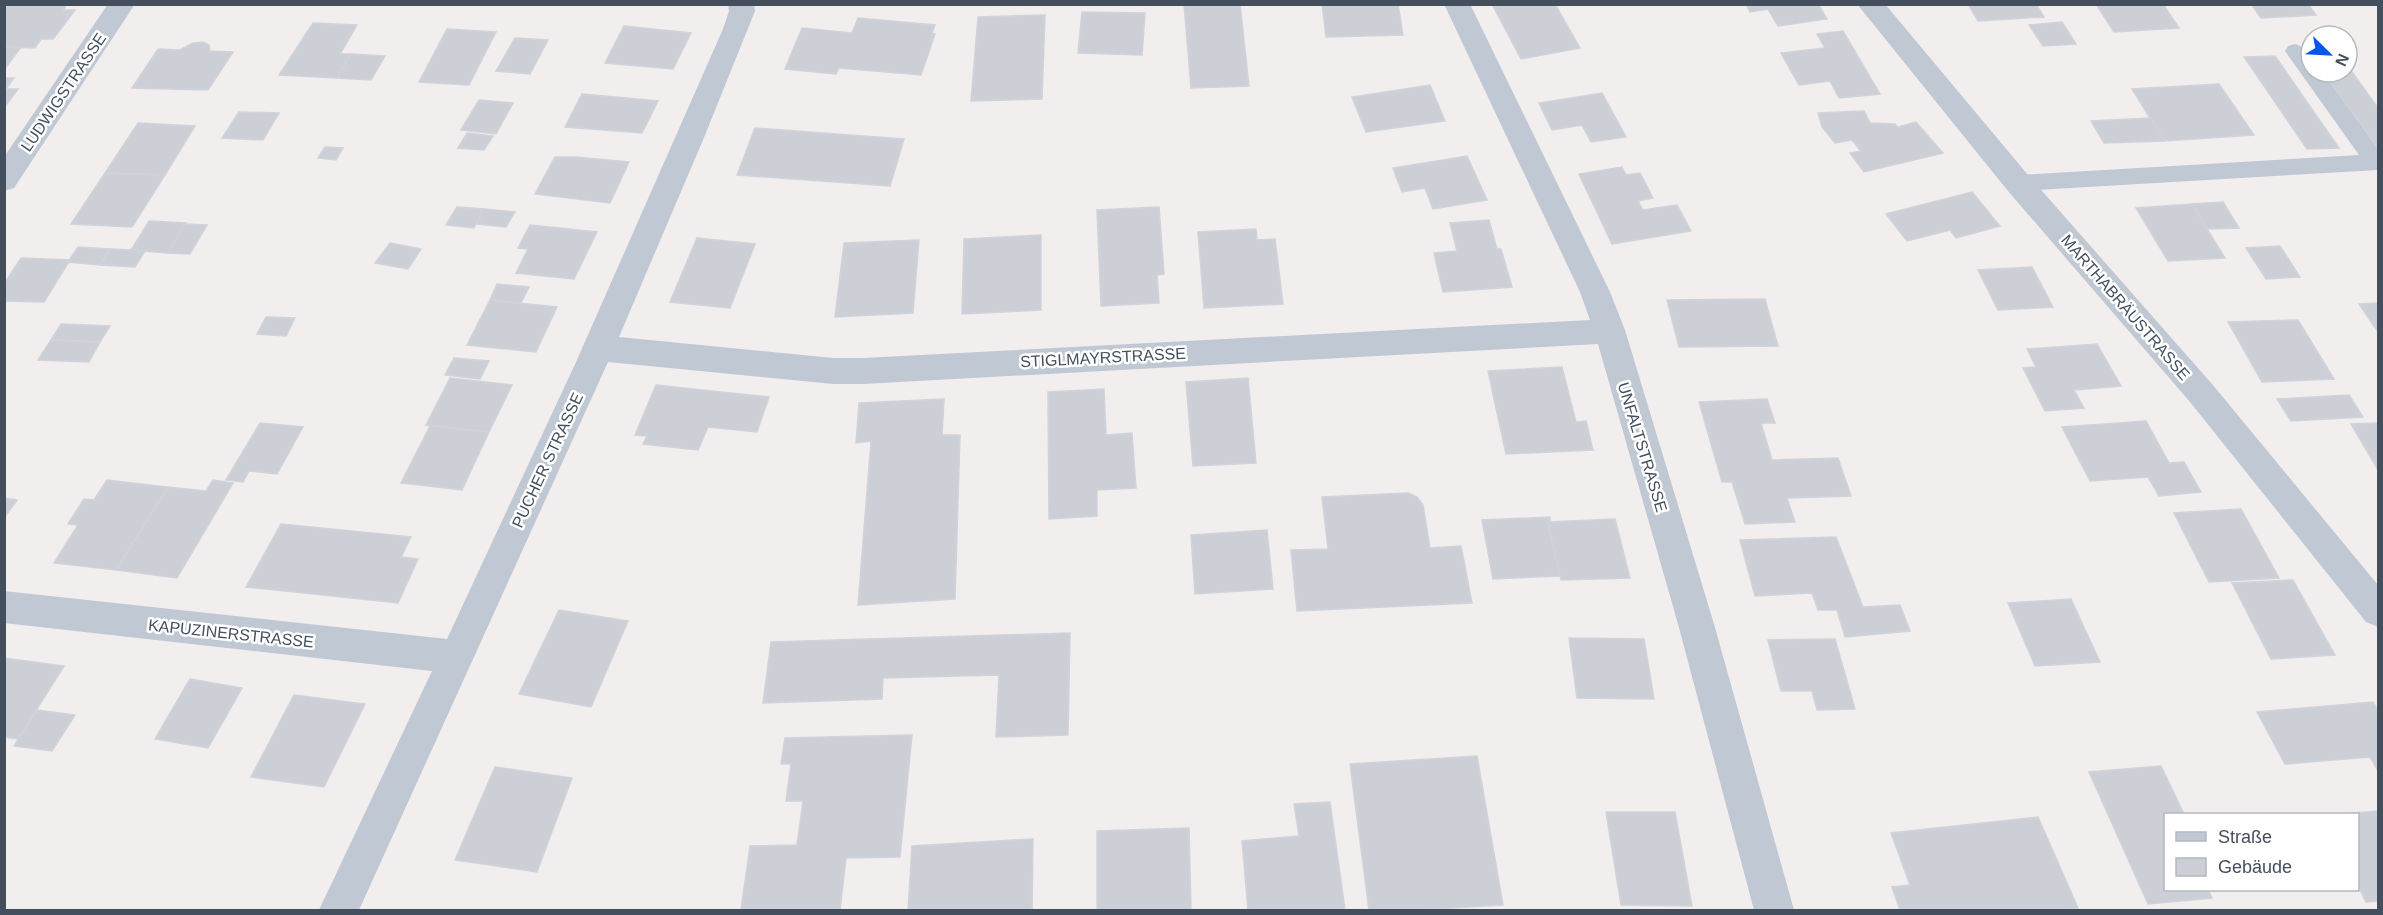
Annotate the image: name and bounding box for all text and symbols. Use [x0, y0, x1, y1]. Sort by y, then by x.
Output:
north arrow [2299, 24, 2359, 84]
street label: LUDWIGSTRASSE [18, 30, 109, 155]
text: N [2332, 51, 2352, 69]
street label: MARTHABRÄUSTRASSE [2058, 231, 2193, 383]
street label: STIGLMAYRSTRASSE [1020, 345, 1186, 370]
street label: UNFALTSTRASSE [1615, 380, 1670, 514]
street label: PUCHER STRASSE [509, 390, 586, 530]
street label: KAPUZINERSTRASSE [147, 616, 315, 651]
legend [2164, 813, 2359, 891]
text: Straße [2218, 827, 2272, 847]
text: Gebäude [2218, 857, 2292, 877]

